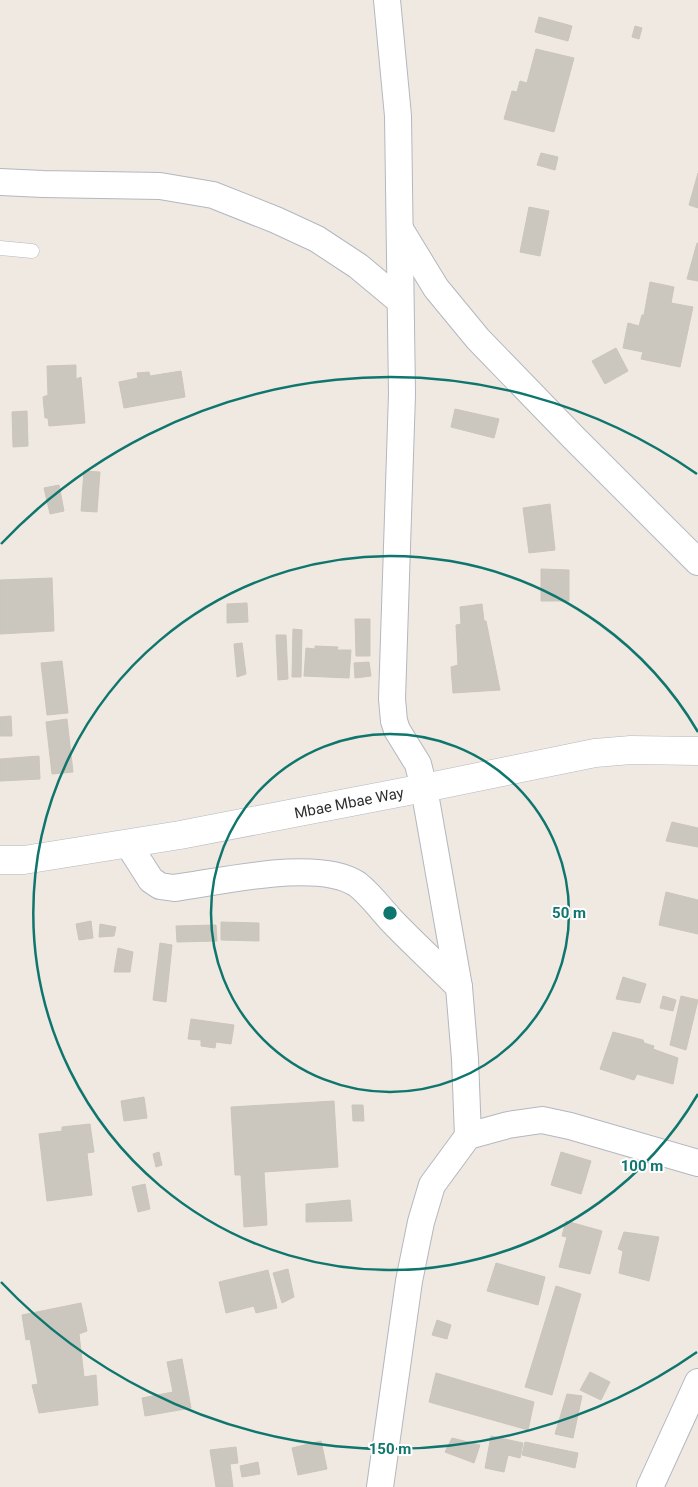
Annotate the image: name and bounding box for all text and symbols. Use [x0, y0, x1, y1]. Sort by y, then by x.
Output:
street label: Mbae Mbae Way [293, 784, 405, 822]
centre of rings [381, 904, 399, 922]
text: 50 m [552, 904, 586, 922]
text: 100 m [621, 1157, 663, 1175]
text: 150 m [369, 1440, 411, 1458]

